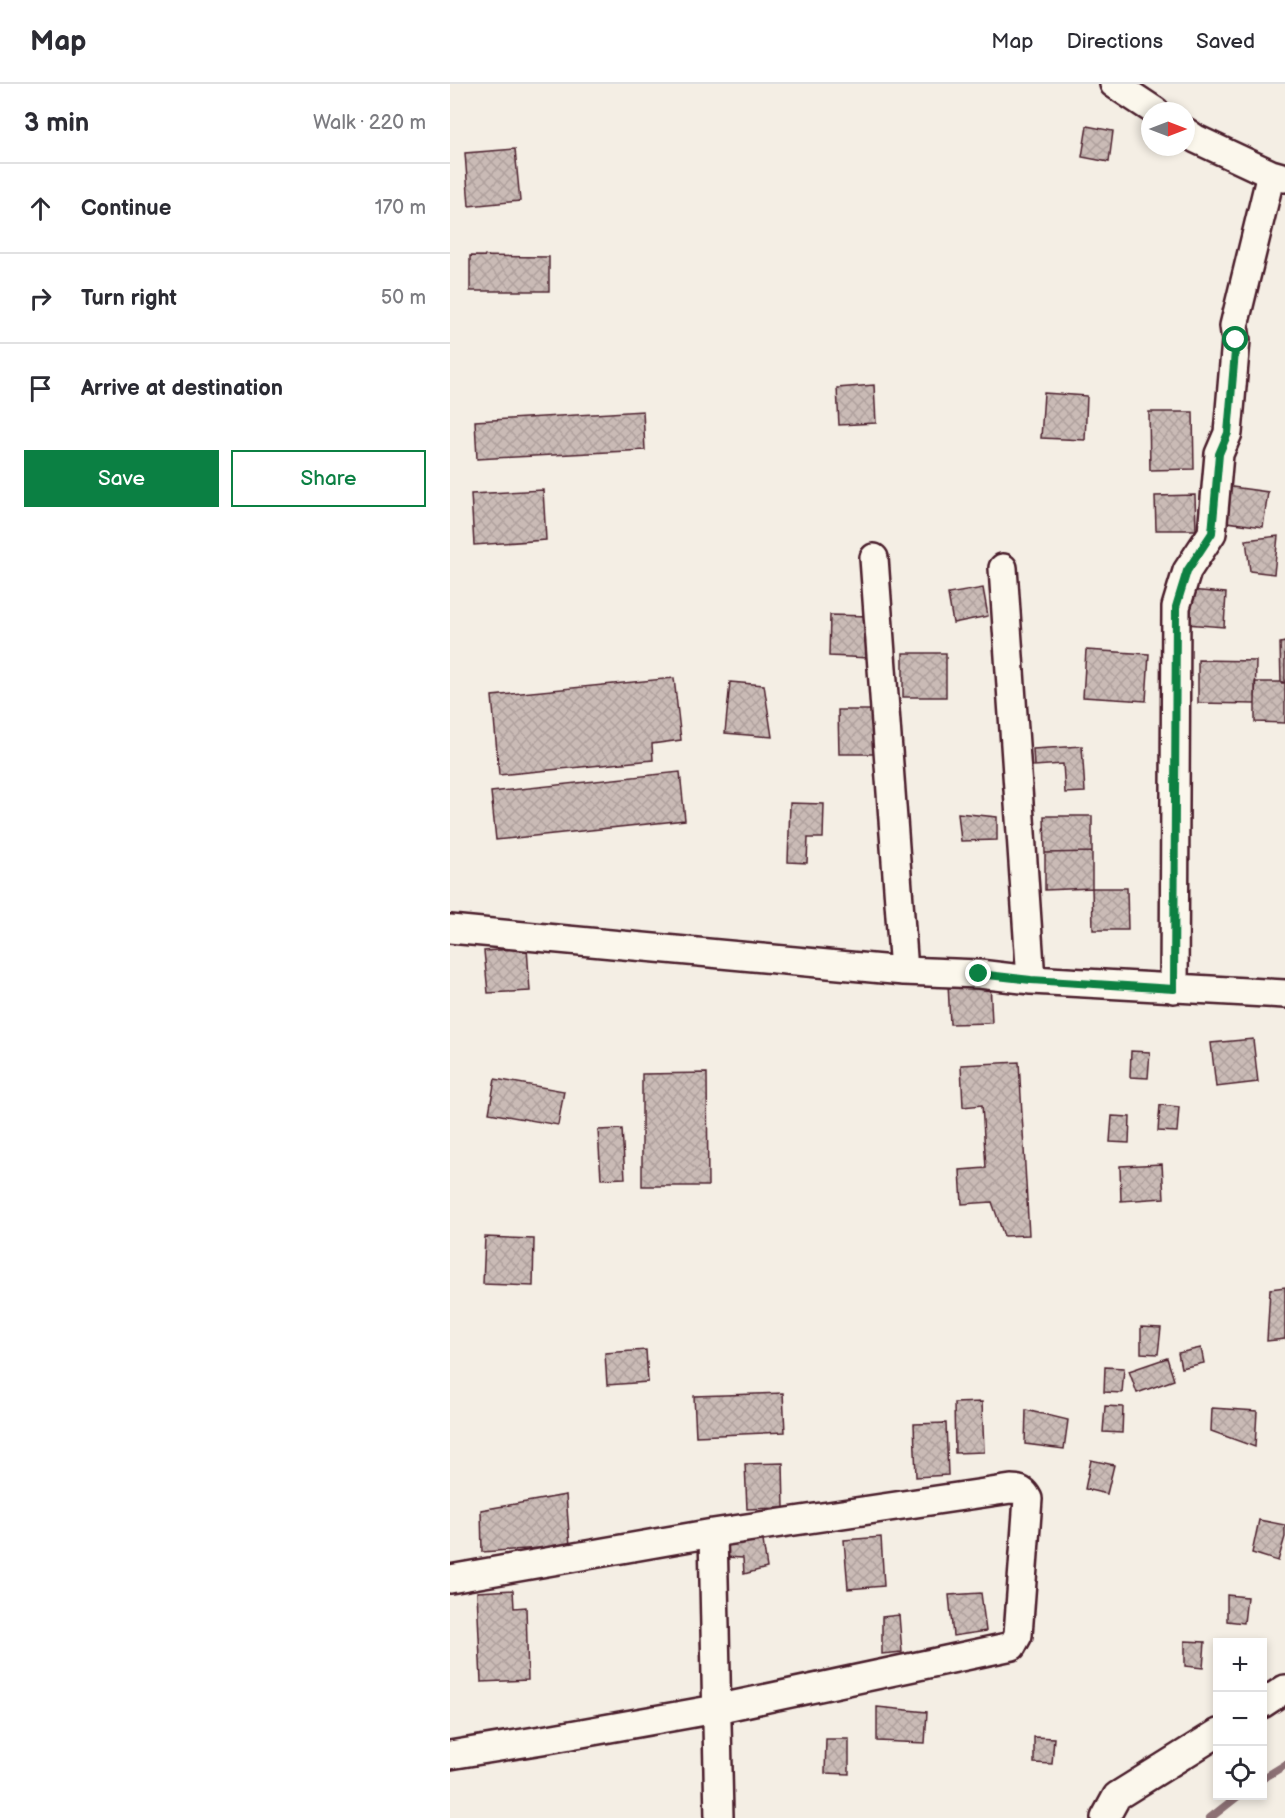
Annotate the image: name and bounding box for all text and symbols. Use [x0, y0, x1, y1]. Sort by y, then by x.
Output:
text: Map [30, 25, 86, 58]
text: Map [991, 29, 1034, 54]
text: Directions [1067, 29, 1163, 54]
text: Saved [1196, 29, 1255, 54]
north arrow [1141, 102, 1195, 156]
text: 3 min [24, 108, 89, 139]
text: Walk · 220 m [313, 111, 426, 135]
icon: ahead [24, 192, 57, 225]
text: Continue [81, 195, 171, 222]
text: 170 m [375, 196, 426, 220]
icon: right [24, 282, 57, 315]
text: Turn right [81, 285, 177, 312]
text: 50 m [381, 286, 426, 310]
route start [1222, 326, 1248, 352]
icon: arrive [24, 372, 57, 405]
text: Arrive at destination [81, 375, 283, 402]
button: Save [24, 450, 219, 507]
button: Share [231, 450, 426, 507]
route end [965, 960, 991, 986]
map controls [1213, 1638, 1267, 1800]
button: + [1213, 1638, 1267, 1692]
button: − [1213, 1692, 1267, 1746]
button: locate [1213, 1746, 1267, 1800]

